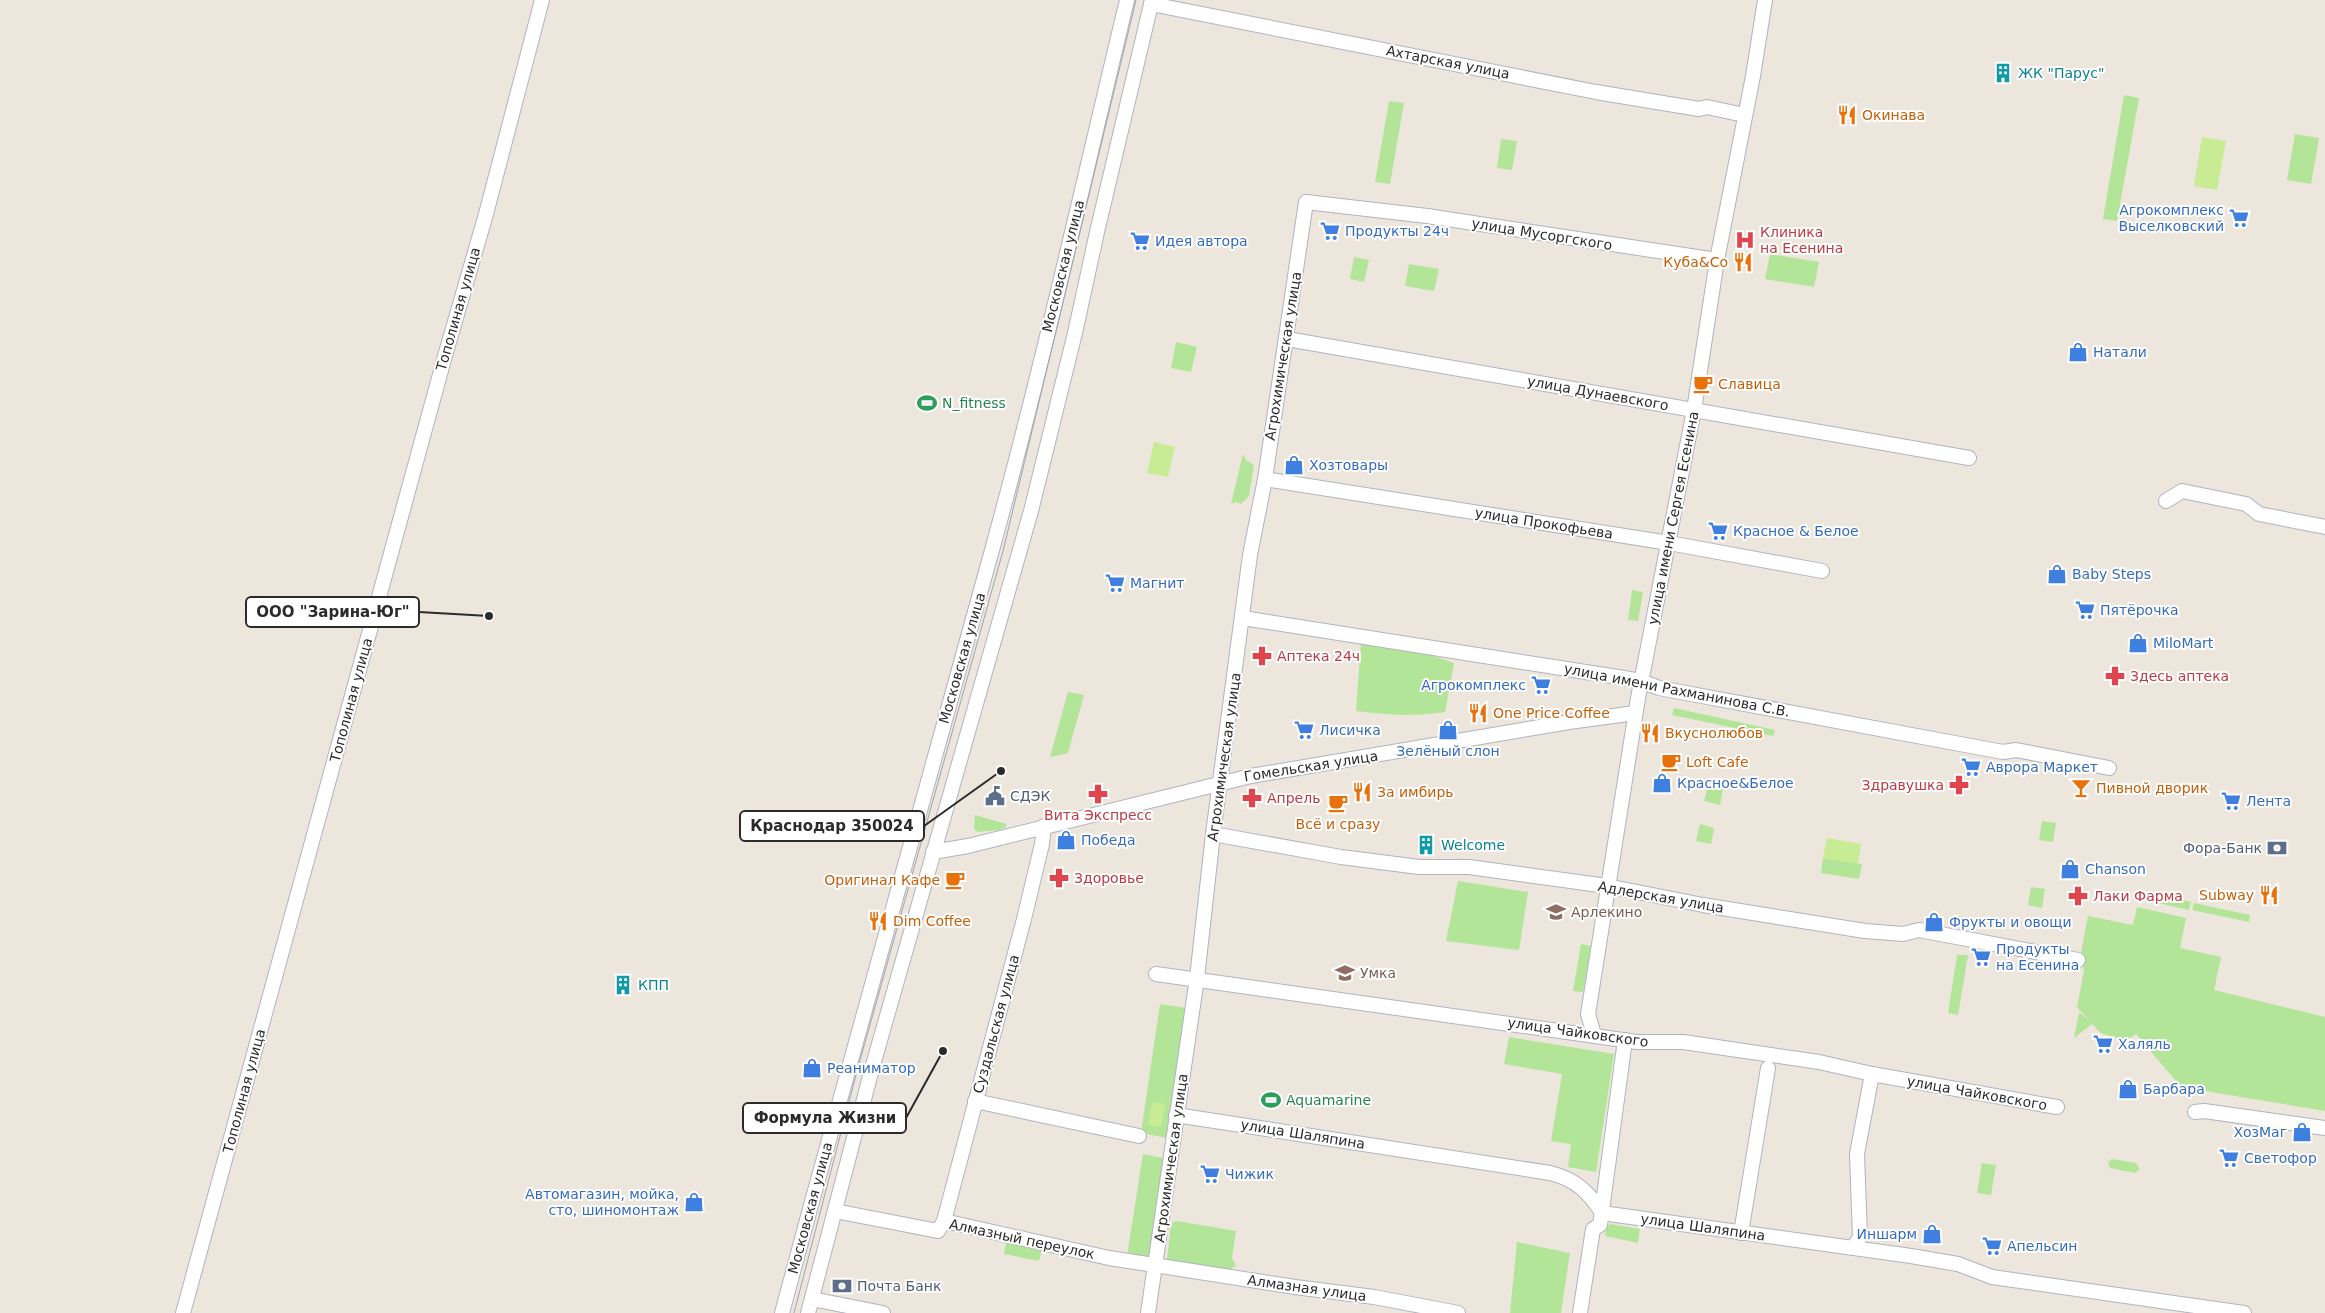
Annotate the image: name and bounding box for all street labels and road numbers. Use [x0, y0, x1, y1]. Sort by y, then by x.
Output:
street label: Ахтарская улица [1385, 42, 1511, 82]
street label: Московская улица [1039, 198, 1087, 334]
street label: улица Мусоргского [1470, 215, 1614, 253]
street label: Тополиная улица [432, 245, 483, 374]
street label: Агрохимическая улица [1262, 271, 1304, 441]
street label: улица Дунаевского [1526, 373, 1670, 413]
street label: улица имени Сергея Есенина [1644, 410, 1702, 626]
street label: улица Прокофьева [1474, 504, 1614, 542]
street label: Московская улица [936, 591, 988, 725]
street label: Тополиная улица [326, 636, 375, 765]
street label: улица имени Рахманинова С.В. [1563, 660, 1791, 720]
street label: Агрохимическая улица [1204, 672, 1244, 842]
street label: Гомельская улица [1243, 747, 1379, 785]
street label: Адлерская улица [1597, 878, 1725, 916]
street label: Суздальская улица [970, 953, 1022, 1095]
street label: улица Чайковского [1507, 1014, 1649, 1050]
street label: Тополиная улица [219, 1027, 268, 1156]
street label: Агрохимическая улица [1151, 1073, 1191, 1243]
street label: улица Чайковского [1906, 1073, 2048, 1113]
street label: улица Шаляпина [1240, 1116, 1366, 1152]
street label: Московская улица [785, 1140, 835, 1276]
street label: улица Шаляпина [1640, 1210, 1766, 1244]
street label: Алмазный переулок [948, 1216, 1096, 1262]
street label: Алмазная улица [1246, 1272, 1368, 1304]

